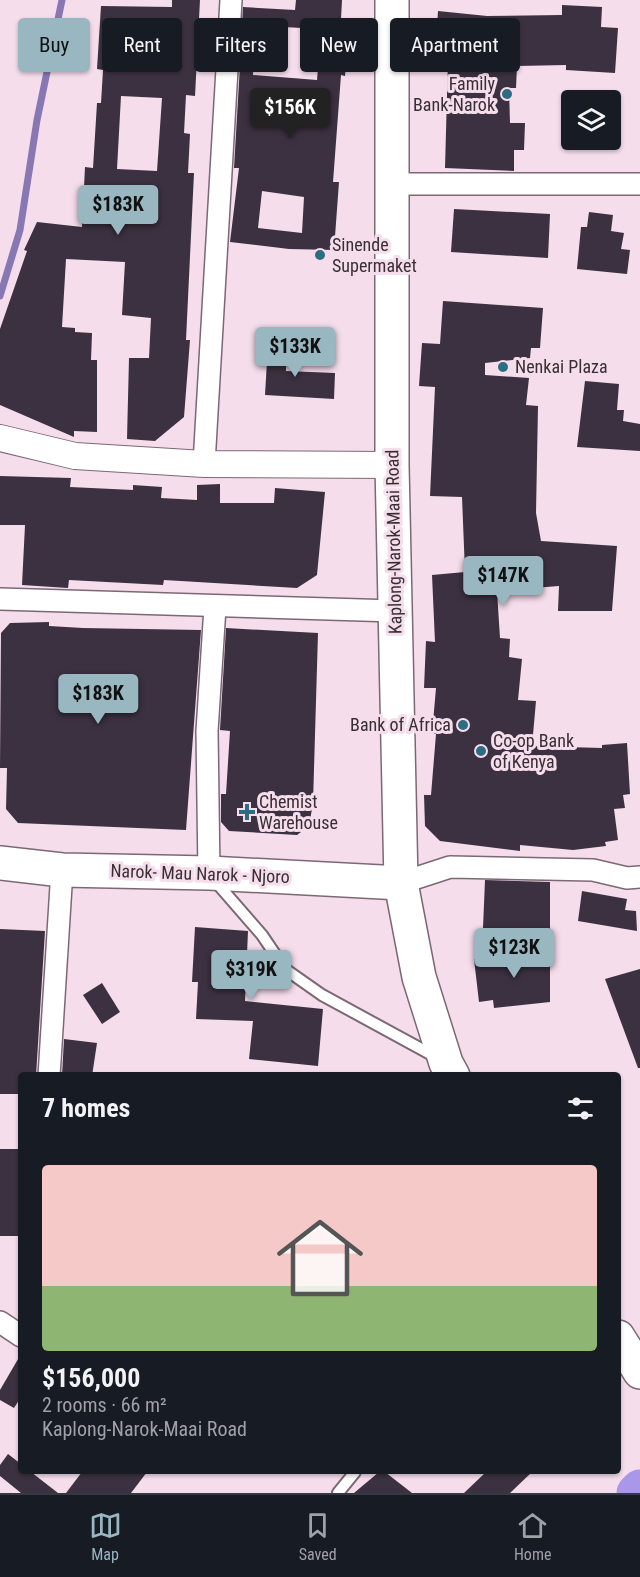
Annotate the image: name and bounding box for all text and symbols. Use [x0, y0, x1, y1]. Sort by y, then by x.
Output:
chip: Buy [18, 18, 90, 72]
chip: Rent [102, 18, 182, 72]
chip: Filters [194, 18, 288, 72]
chip: New [300, 18, 378, 72]
chip: Apartment [390, 18, 520, 72]
place label: Family Bank-Narok [413, 73, 495, 115]
marker: Family Bank-Narok [500, 87, 514, 101]
pin: $156K [248, 88, 332, 139]
map controls [561, 90, 621, 150]
button: layers [561, 90, 621, 150]
text: $156K [264, 95, 316, 119]
pin: $183K [76, 185, 160, 236]
text: $183K [92, 192, 144, 216]
place label: Sinende Supermaket [332, 234, 417, 276]
marker: Sinende Supermaket [313, 248, 327, 262]
pin: $133K [253, 327, 337, 378]
text: $133K [269, 334, 321, 358]
place label: Nenkai Plaza [515, 356, 608, 377]
marker: Nenkai Plaza [496, 360, 510, 374]
street label: Kaplong-Narok-Maai Road [381, 450, 406, 634]
pin: $147K [461, 556, 545, 607]
text: $147K [477, 563, 529, 587]
pin: $183K [56, 674, 140, 725]
text: $183K [72, 681, 124, 705]
place label: Bank of Africa [350, 714, 451, 735]
marker: Bank of Africa [456, 718, 470, 732]
place label: Co-op Bank of Kenya [493, 730, 574, 772]
marker: Co-op Bank of Kenya [474, 744, 488, 758]
place label: Chemist Warehouse [259, 791, 338, 833]
marker: Chemist Warehouse [240, 805, 254, 819]
street label: Narok- Mau Narok - Njoro [110, 860, 290, 887]
pin: $123K [472, 928, 556, 979]
text: $123K [488, 935, 540, 959]
pin: $319K [209, 950, 293, 1001]
text: $319K [225, 957, 277, 981]
icon: filters [564, 1092, 597, 1125]
text: 7 homes [42, 1093, 130, 1123]
icon: home [266, 1204, 374, 1312]
text: $156,000 [42, 1363, 140, 1393]
text: 2 rooms · 66 m² [42, 1393, 167, 1417]
text: Kaplong-Narok-Maai Road [42, 1417, 247, 1441]
tab: Map [89, 1509, 122, 1564]
tab: Saved [299, 1509, 337, 1564]
tab: Home [514, 1509, 551, 1564]

